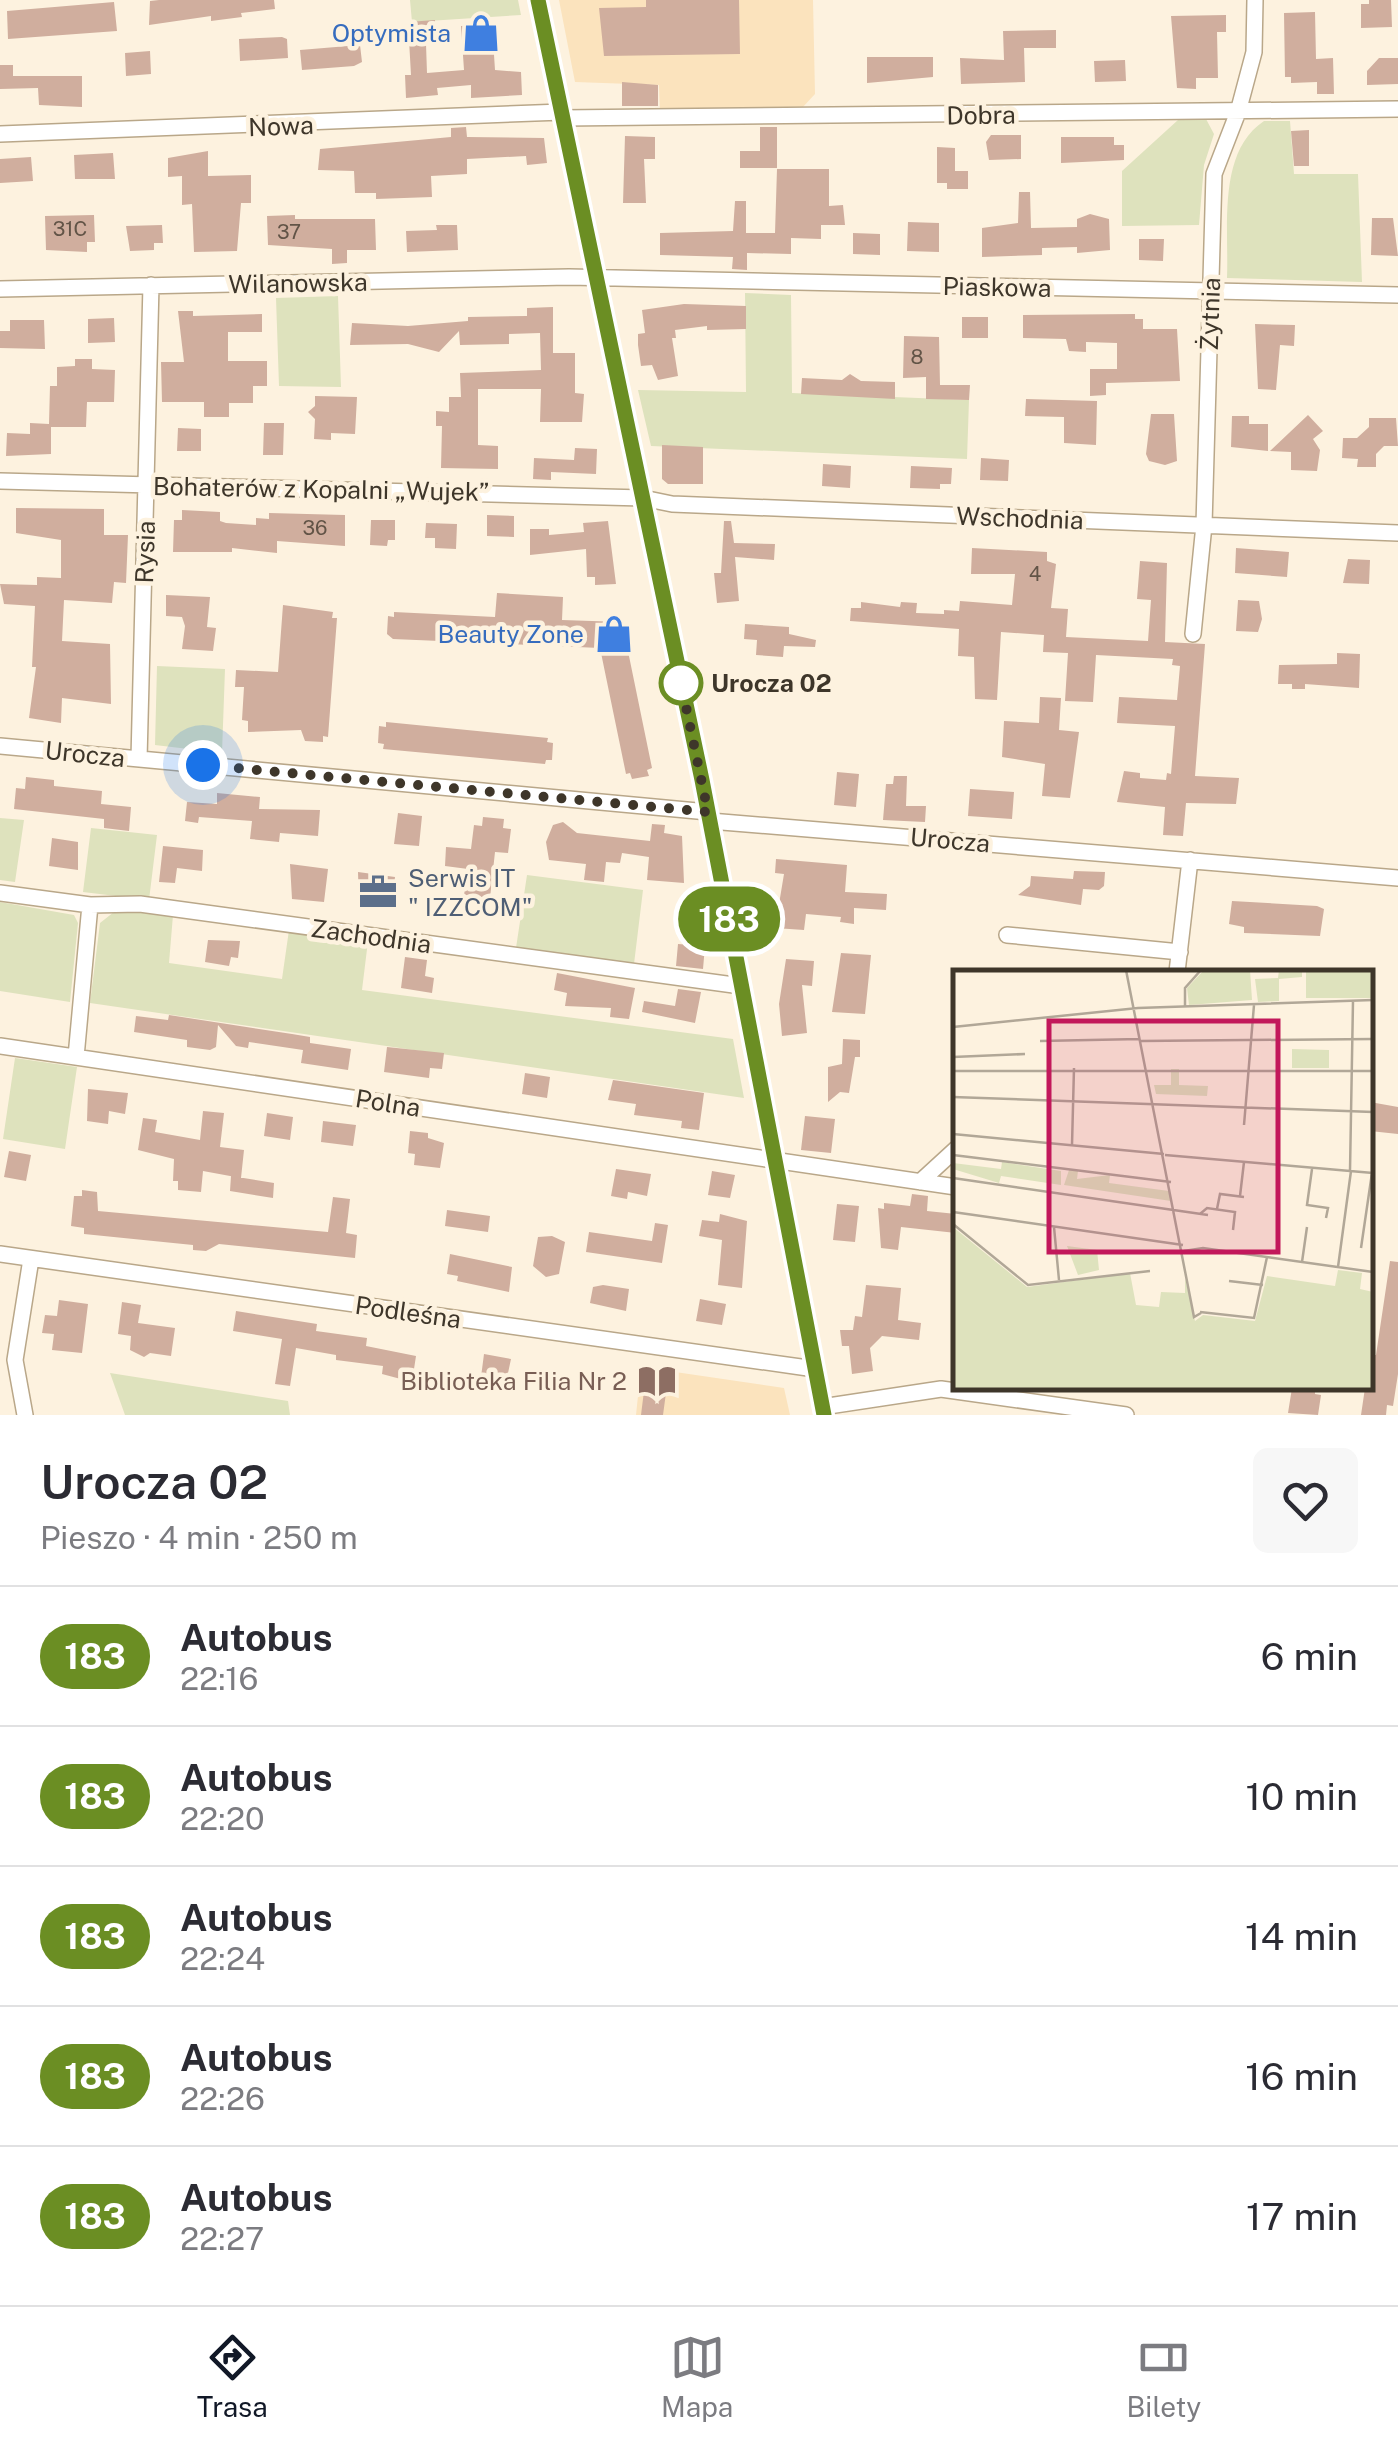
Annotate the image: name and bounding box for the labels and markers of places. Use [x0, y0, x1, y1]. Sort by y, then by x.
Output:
shop icon: Optymista [460, 12, 502, 54]
place label: Optymista [332, 18, 451, 48]
shop icon: Beauty Zone [593, 613, 635, 655]
place label: Beauty Zone [437, 619, 584, 649]
marker: Urocza 02 [660, 662, 702, 704]
place label: Urocza 02 [711, 668, 832, 698]
place label: Serwis IT " IZZCOM" [408, 863, 532, 922]
office icon: Serwis IT " IZZCOM" [357, 871, 399, 913]
library icon: Biblioteka Filia Nr 2 [636, 1360, 678, 1402]
place label: Biblioteka Filia Nr 2 [400, 1366, 627, 1396]

